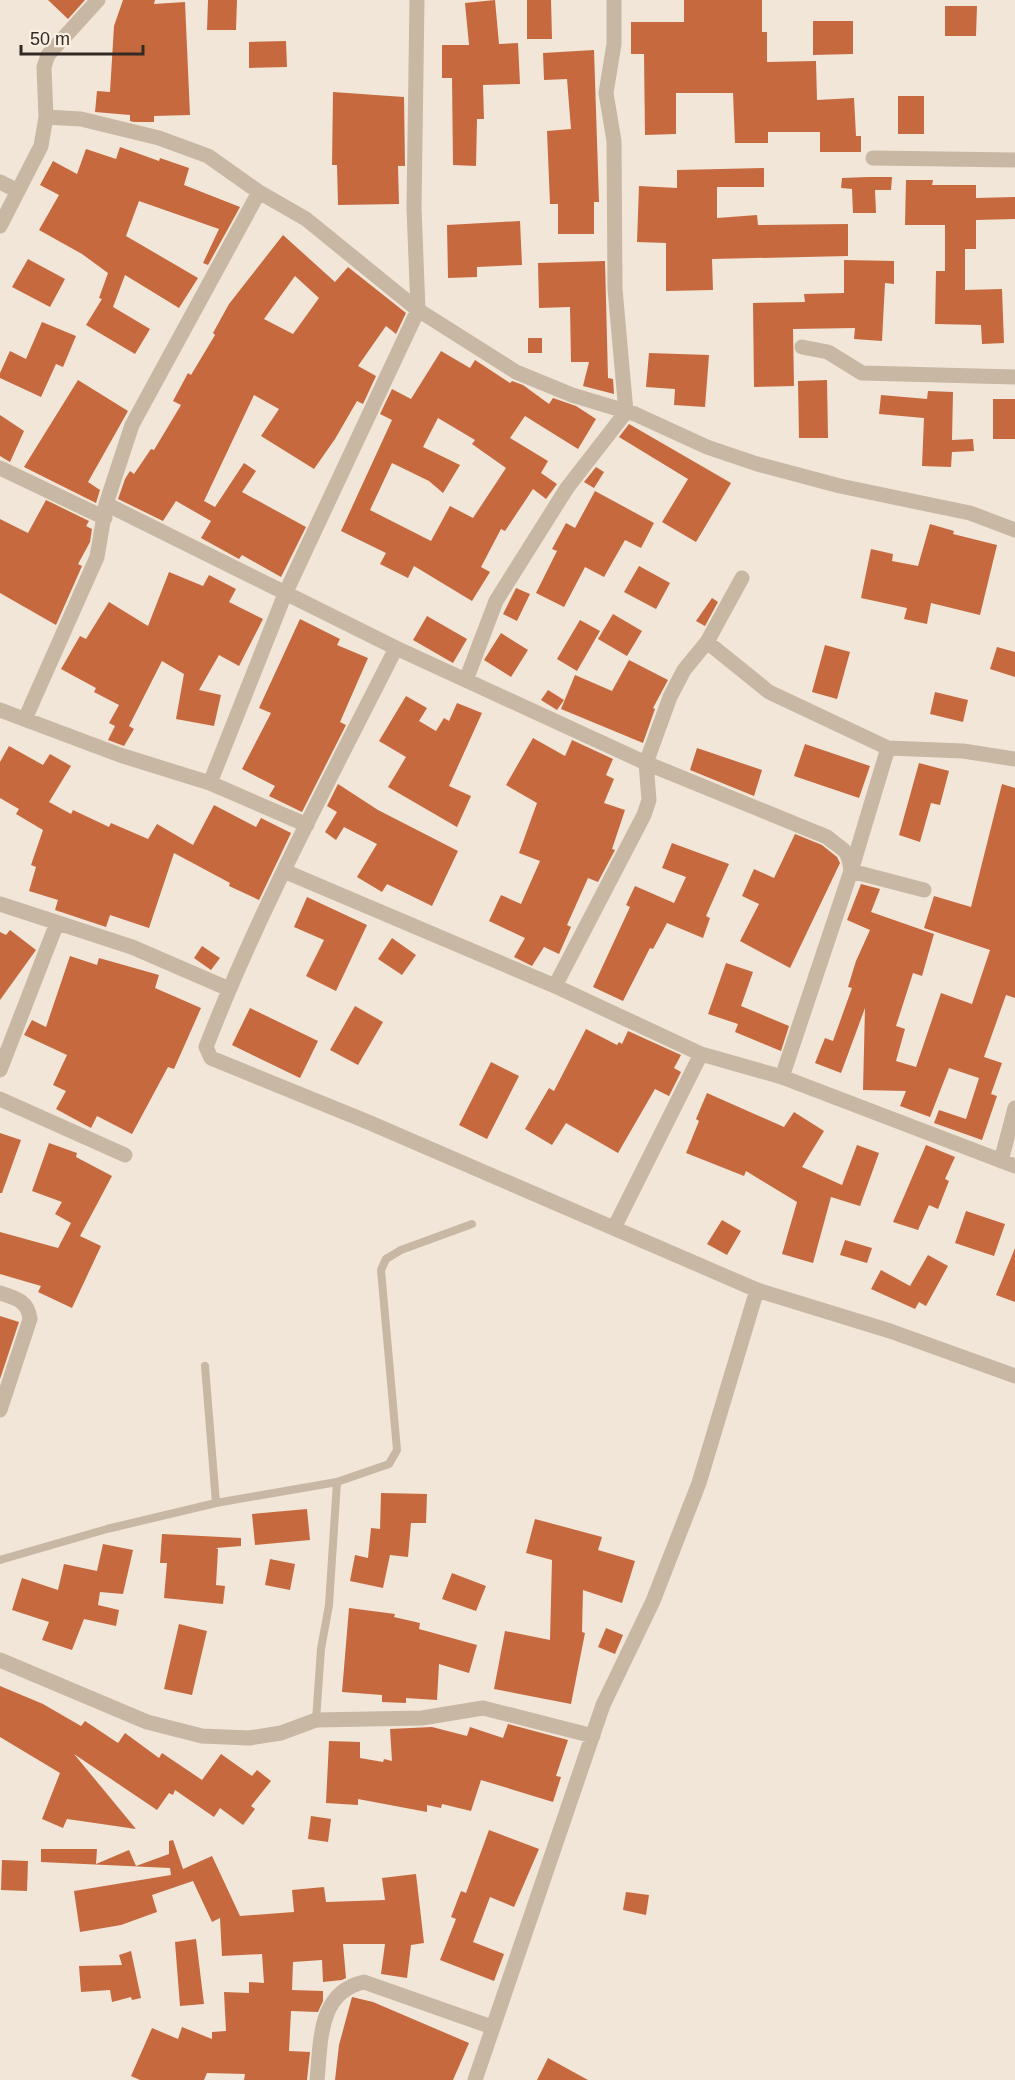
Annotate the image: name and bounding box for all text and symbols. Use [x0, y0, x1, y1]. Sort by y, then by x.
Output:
scale bar [21, 18, 142, 56]
text: 50 m [30, 29, 70, 49]

